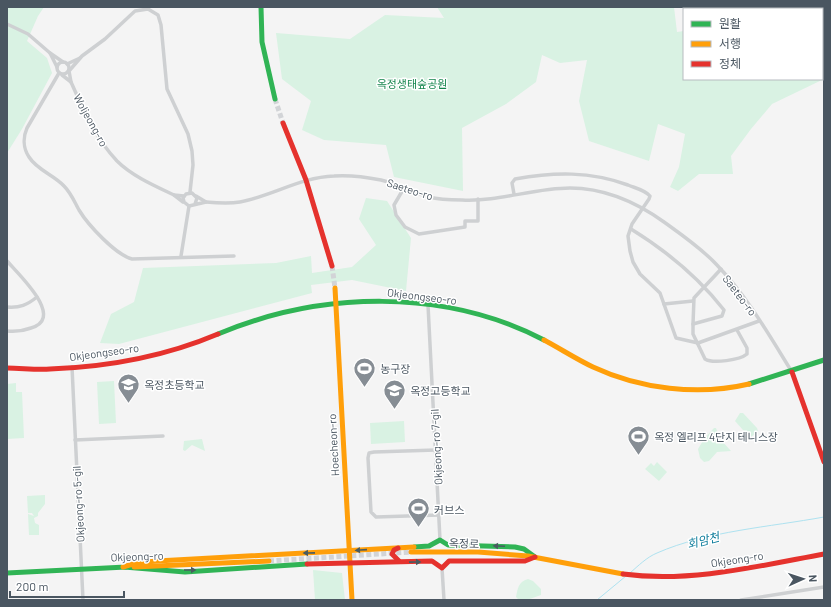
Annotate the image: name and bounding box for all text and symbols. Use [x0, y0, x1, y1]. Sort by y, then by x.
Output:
legend [683, 8, 823, 80]
text: 원활 [719, 16, 741, 30]
text: 서행 [719, 36, 741, 50]
text: 정체 [719, 56, 741, 70]
park label: 옥정생태숲공원 [377, 77, 447, 90]
street label: Woljeong-ro [71, 91, 111, 149]
street label: Saeteo-ro [385, 175, 435, 203]
street label: Saeteo-ro [720, 272, 760, 318]
street label: Okjeongseo-ro [386, 285, 458, 307]
street label: Okjeongseo-ro [68, 341, 140, 363]
sports icon: 농구장 [352, 355, 378, 388]
place label: 농구장 [380, 362, 410, 375]
school or university icon: 옥정초등학교 [116, 371, 142, 404]
school or university icon: 옥정고등학교 [382, 377, 408, 410]
place label: 옥정초등학교 [144, 378, 205, 391]
place label: 옥정고등학교 [410, 384, 471, 397]
street label: Okjeong-ro 7-gil [428, 409, 444, 485]
street label: Hoecheon-ro [325, 413, 341, 477]
sports icon: 옥정 엘리프 4단지 테니스장 [625, 423, 651, 456]
place label: 옥정 엘리프 4단지 테니스장 [654, 430, 778, 443]
street label: Okjeong-ro 5-gil [70, 466, 86, 542]
sports icon: 커브스 [406, 496, 432, 529]
place label: 커브스 [434, 503, 464, 516]
water label: 회암천 [685, 528, 723, 551]
street label: 옥정로 [449, 536, 479, 550]
one-way arrow [492, 543, 505, 549]
one-way arrow [355, 546, 367, 553]
street label: Okjeong-ro [710, 548, 764, 570]
street label: Okjeong-ro [110, 549, 164, 563]
one-way arrow [302, 550, 315, 556]
one-way arrow [409, 559, 422, 565]
north arrow [783, 559, 823, 599]
one-way arrow [184, 567, 197, 573]
scale bar [10, 573, 124, 599]
text: N [807, 574, 820, 582]
text: 200 m [16, 579, 48, 593]

